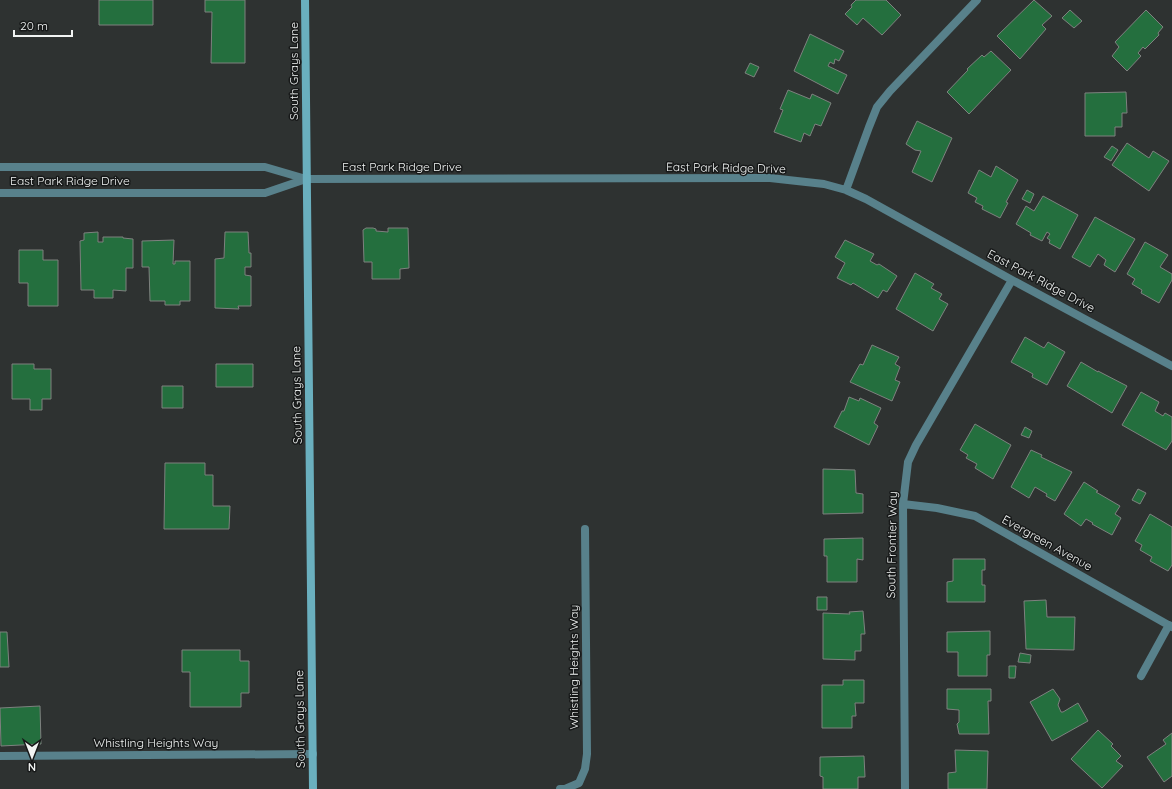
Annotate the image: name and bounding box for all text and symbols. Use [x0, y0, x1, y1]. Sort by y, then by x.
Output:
scale bar [14, 12, 72, 38]
text: 20 m [20, 18, 48, 33]
street label: South Grays Lane [286, 22, 301, 120]
street label: East Park Ridge Drive [342, 159, 462, 174]
street label: East Park Ridge Drive [666, 159, 786, 176]
street label: East Park Ridge Drive [10, 173, 130, 188]
street label: East Park Ridge Drive [985, 246, 1098, 315]
street label: South Grays Lane [288, 346, 305, 444]
street label: South Frontier Way [883, 491, 900, 599]
street label: Evergreen Avenue [1000, 512, 1095, 574]
street label: Whistling Heights Way [566, 605, 581, 729]
street label: South Grays Lane [291, 670, 308, 768]
street label: Whistling Heights Way [94, 735, 218, 750]
north arrow [12, 737, 52, 777]
text: N [28, 760, 36, 774]

